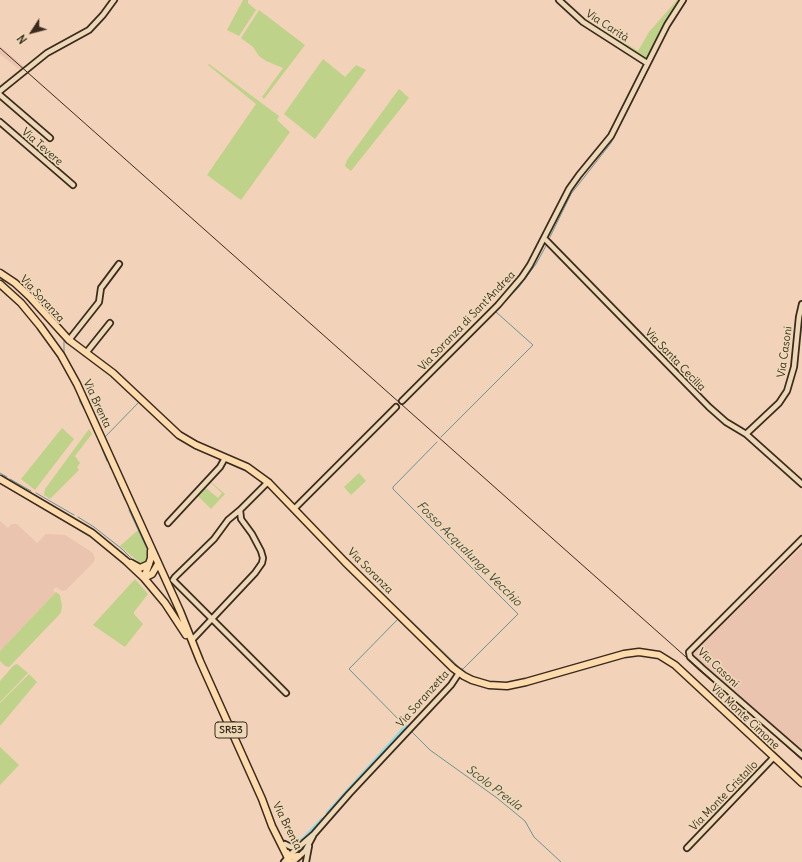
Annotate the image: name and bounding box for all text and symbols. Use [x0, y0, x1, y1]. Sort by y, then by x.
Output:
street label: Via Carità [583, 7, 631, 45]
north arrow [12, 12, 52, 52]
text: N [14, 32, 30, 46]
street label: Via Tevere [19, 125, 65, 169]
street label: Via Soranza di Sant'Andrea [416, 268, 518, 374]
street label: Via Soranza [17, 273, 67, 325]
street label: Via Casoni [775, 325, 795, 379]
street label: Via Santa Cecilia [642, 326, 708, 394]
street label: Via Brenta [80, 378, 114, 430]
water label: Fosso Acqualunga Vecchio [413, 498, 525, 610]
street label: Via Soranza [344, 545, 396, 597]
street label: Via Casoni [695, 646, 741, 690]
street label: Via Soranzetta [394, 668, 452, 730]
street label: Via Monte Cimone [708, 682, 782, 752]
road number: SR53 [215, 722, 247, 738]
street label: Via Monte Cristallo [687, 758, 761, 834]
water label: Scolo Preula [463, 762, 525, 814]
street label: Via Brenta [269, 800, 305, 852]

